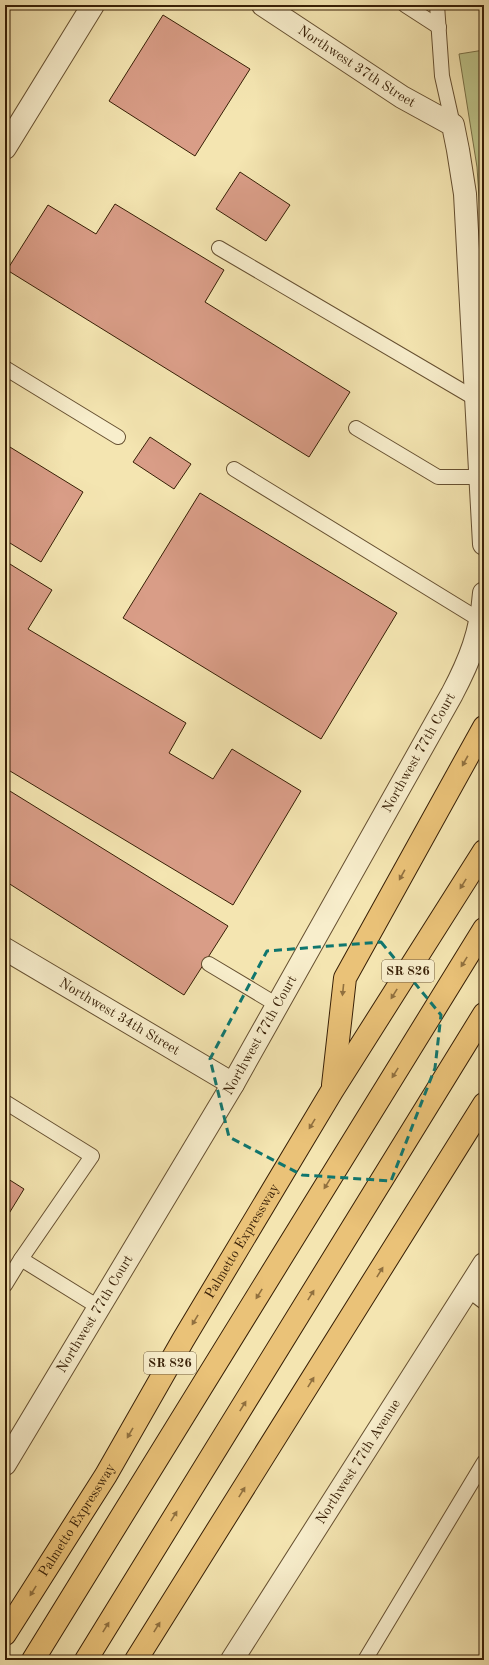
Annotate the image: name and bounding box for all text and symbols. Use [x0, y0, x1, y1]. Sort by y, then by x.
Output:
street label: Northwest 37th Street [295, 23, 418, 110]
street label: Northwest 77th Court [380, 691, 458, 815]
one-way arrow [462, 755, 468, 767]
one-way arrow [399, 869, 405, 881]
one-way arrow [459, 879, 467, 889]
one-way arrow [460, 956, 467, 968]
road number: SR 826 [382, 960, 434, 982]
street label: Northwest 77th Court [221, 973, 299, 1097]
street label: Northwest 34th Street [57, 976, 182, 1058]
one-way arrow [340, 984, 347, 996]
one-way arrow [390, 988, 397, 1000]
one-way arrow [392, 1067, 399, 1079]
one-way arrow [309, 1118, 316, 1130]
one-way arrow [323, 1179, 331, 1189]
street label: Palmetto Expressway [203, 1181, 282, 1301]
street label: Northwest 77th Court [54, 1252, 136, 1375]
one-way arrow [376, 1267, 384, 1277]
one-way arrow [255, 1288, 262, 1300]
one-way arrow [307, 1290, 315, 1300]
one-way arrow [192, 1314, 199, 1326]
road number: SR 826 [144, 1352, 196, 1374]
one-way arrow [307, 1376, 314, 1388]
street label: Northwest 77th Avenue [313, 1397, 403, 1527]
one-way arrow [239, 1400, 246, 1412]
one-way arrow [127, 1427, 134, 1439]
street label: Palmetto Expressway [36, 1460, 118, 1579]
one-way arrow [238, 1486, 245, 1498]
one-way arrow [171, 1510, 178, 1522]
one-way arrow [29, 1585, 36, 1597]
one-way arrow [153, 1621, 160, 1633]
one-way arrow [102, 1622, 110, 1632]

